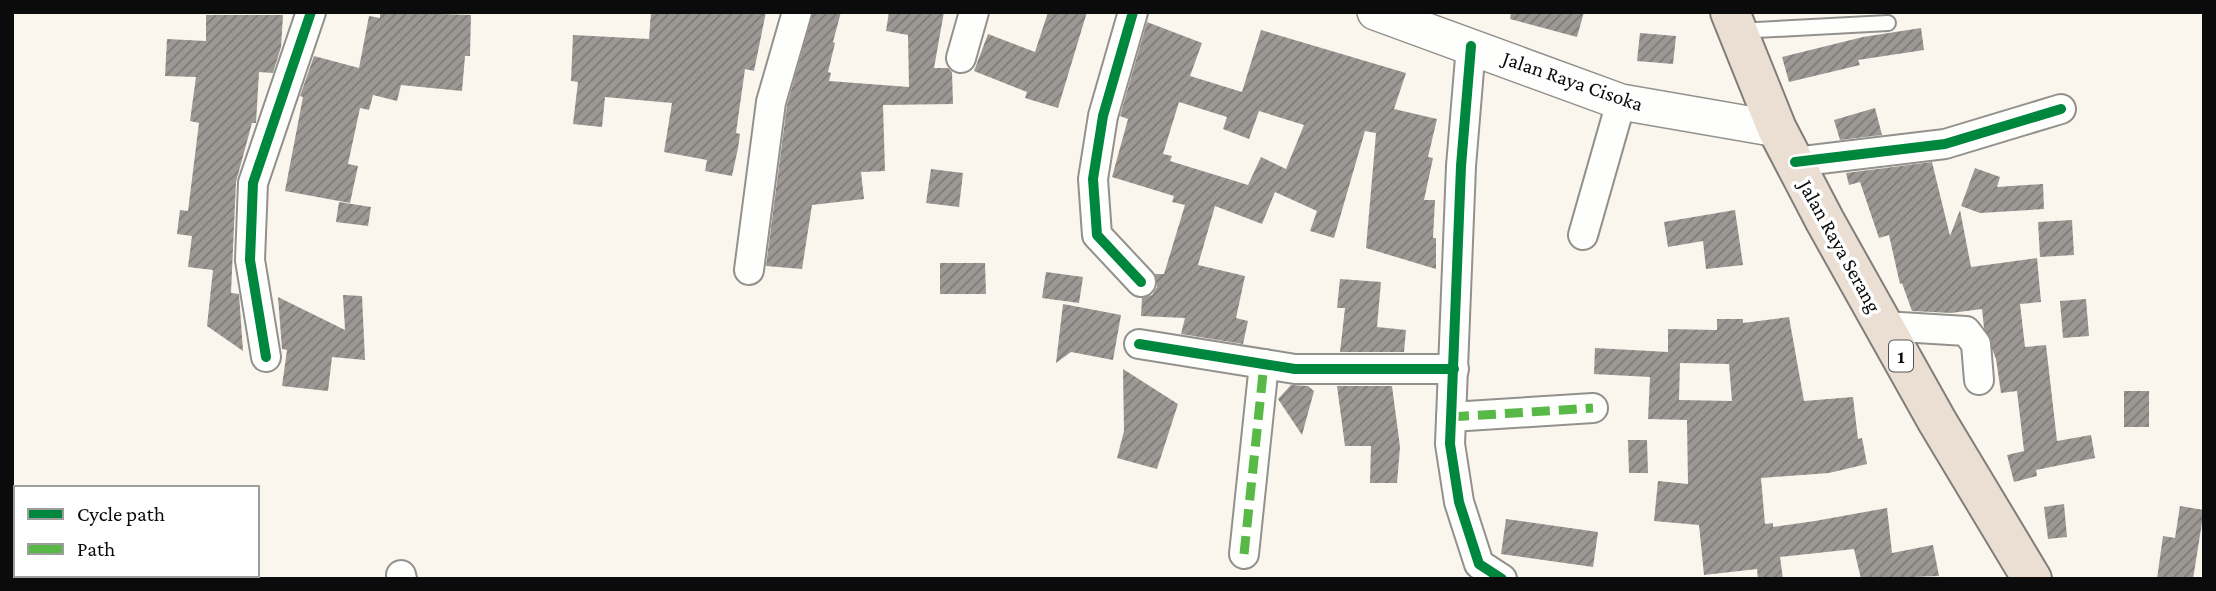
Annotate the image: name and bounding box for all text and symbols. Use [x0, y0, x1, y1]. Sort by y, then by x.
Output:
street label: Jalan Raya Cisoka [1498, 45, 1647, 116]
street label: Jalan Raya Serang [1793, 174, 1886, 317]
road number: 1 [1889, 340, 1913, 372]
legend [14, 486, 259, 577]
text: Cycle path [77, 502, 165, 526]
text: Path [77, 537, 115, 561]

